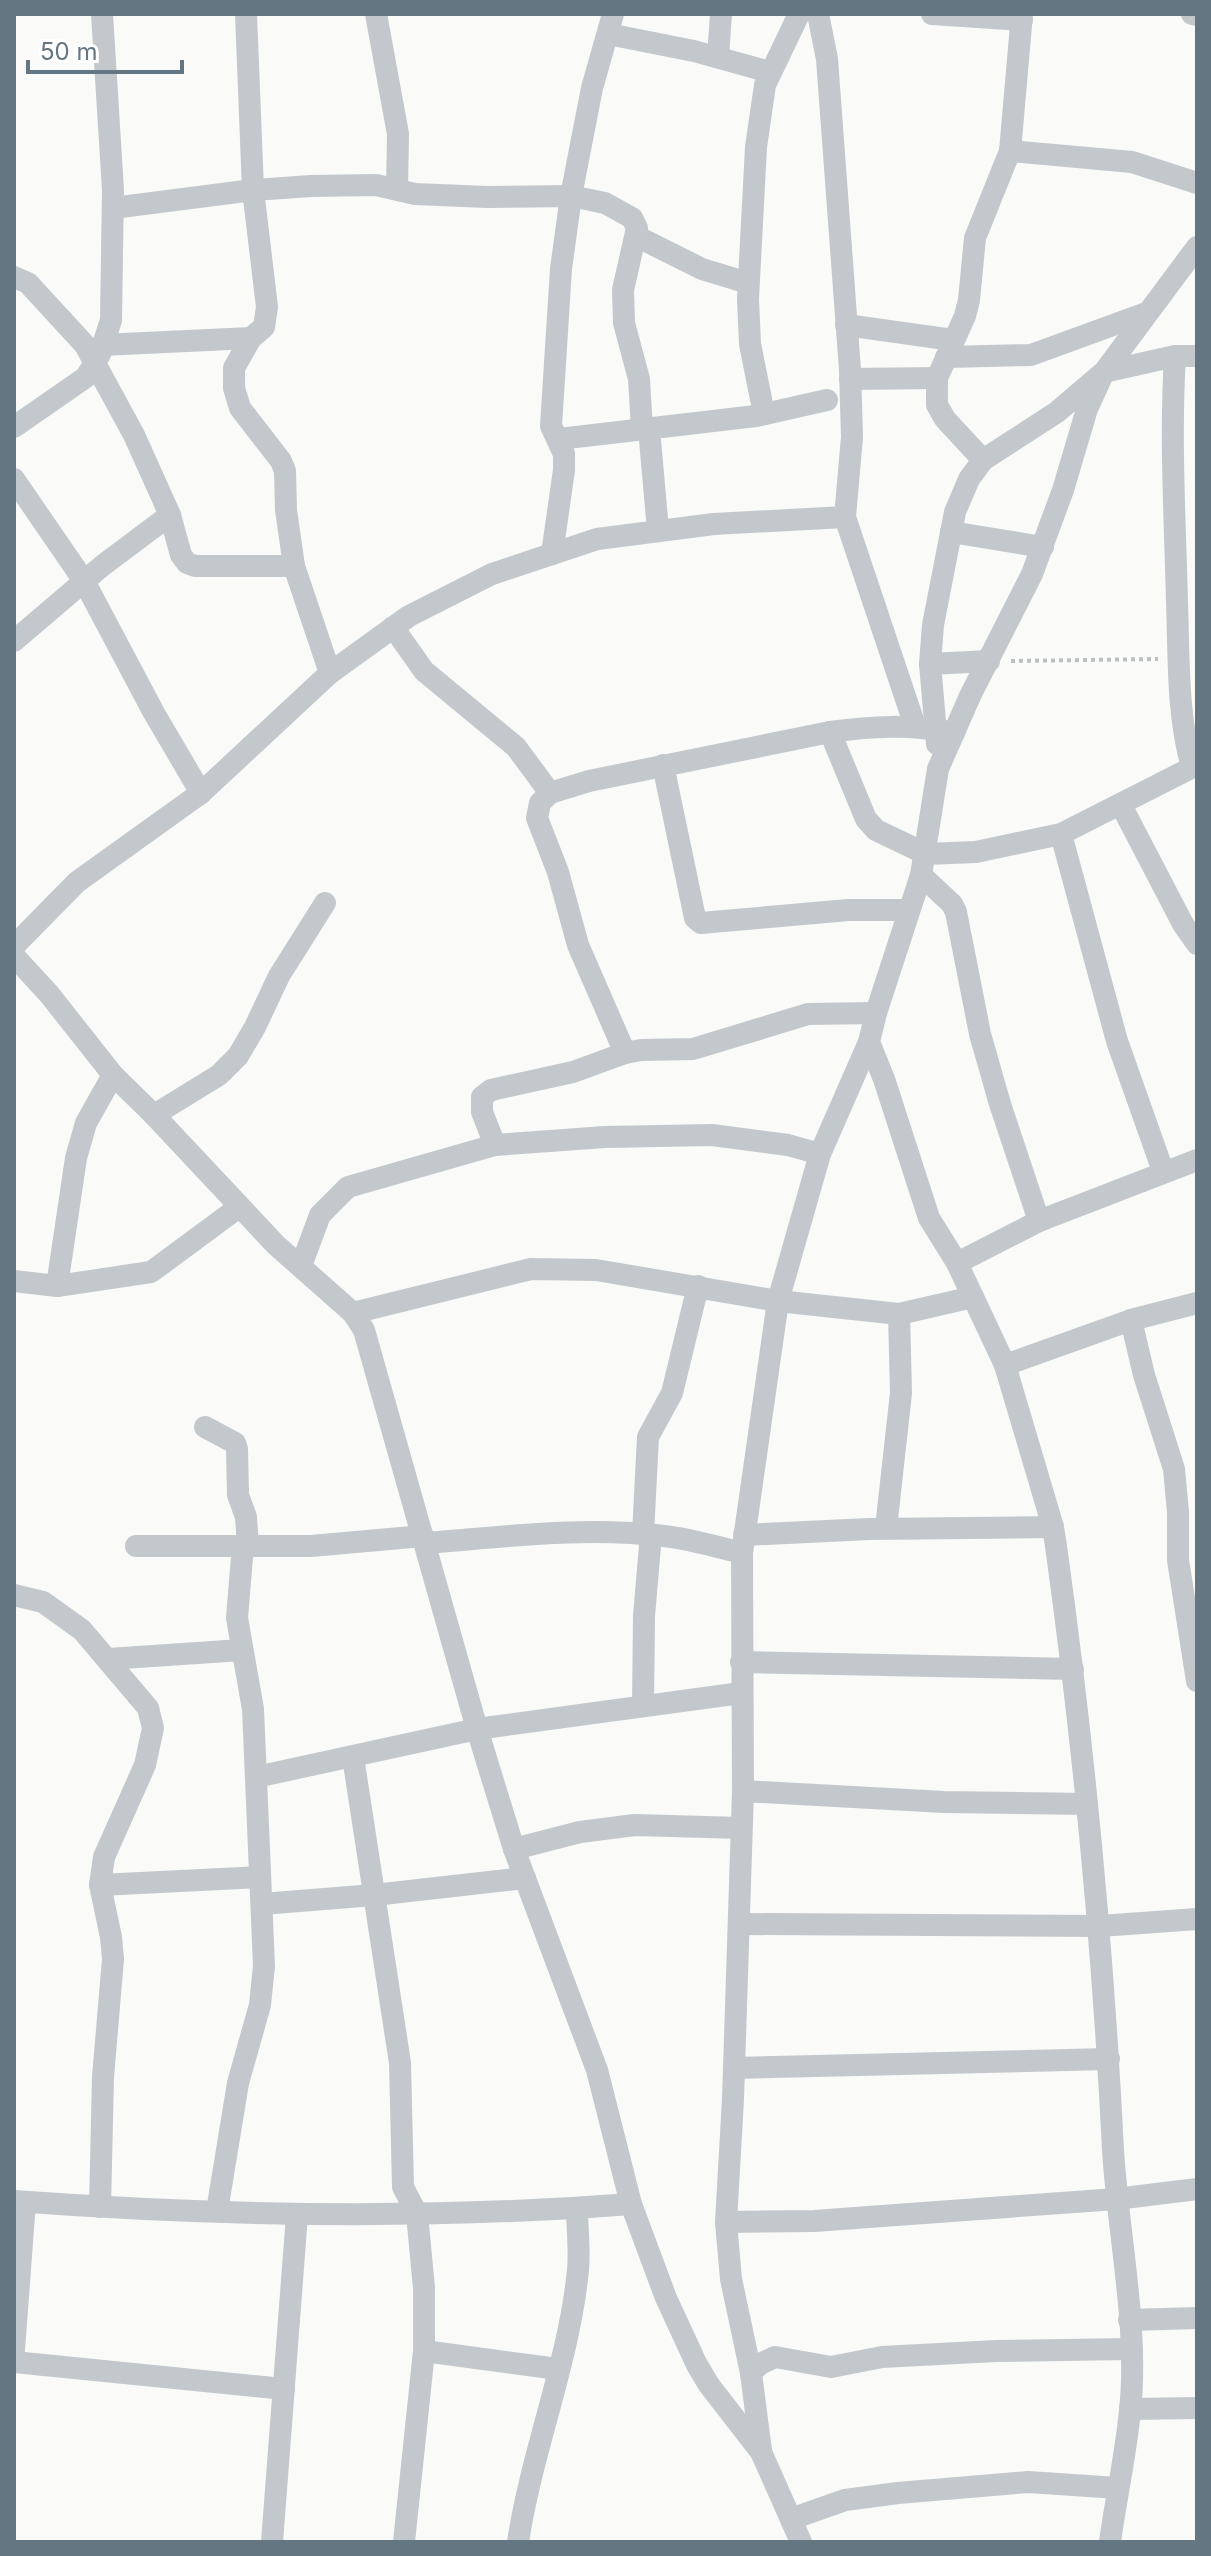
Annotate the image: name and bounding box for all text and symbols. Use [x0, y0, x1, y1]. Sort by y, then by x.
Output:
scale bar [28, 24, 182, 74]
text: 50 m [40, 37, 98, 66]

